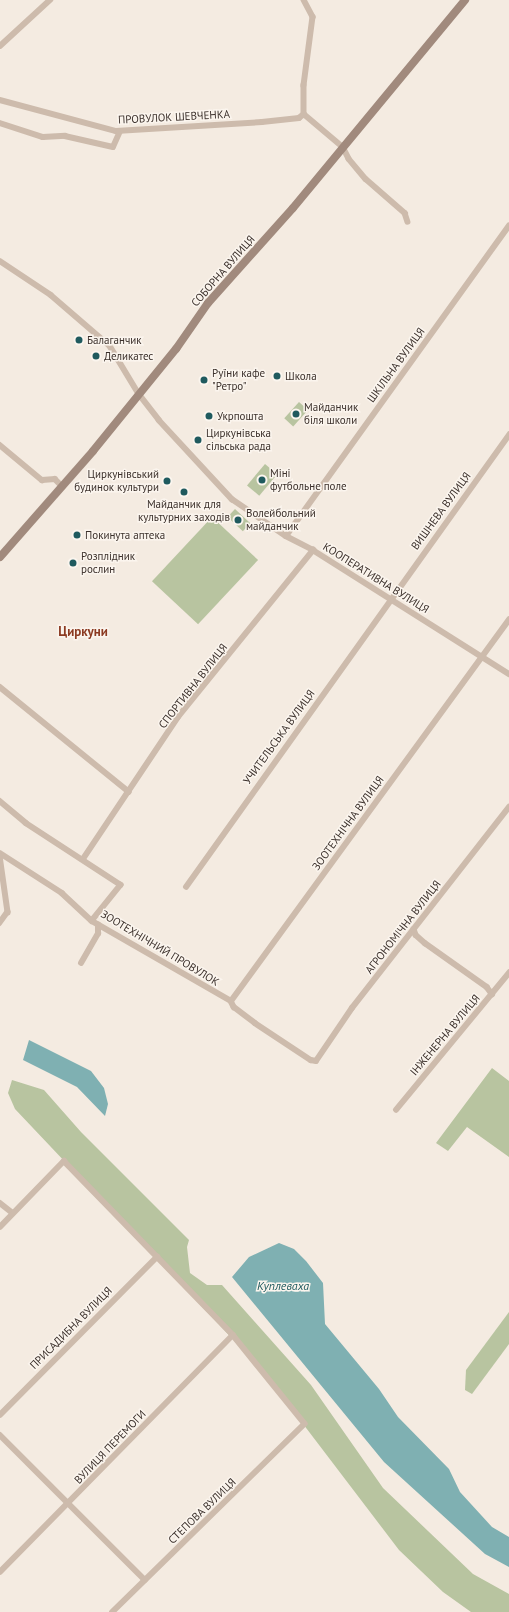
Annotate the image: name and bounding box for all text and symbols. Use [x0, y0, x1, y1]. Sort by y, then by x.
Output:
street label: ПРОВУЛОК ШЕВЧЕНКА [118, 107, 230, 127]
street label: СОБОРНА ВУЛИЦЯ [188, 233, 258, 309]
street label: ШКІЛЬНА ВУЛИЦЯ [364, 325, 428, 405]
place label: Балаганчик [87, 333, 142, 347]
marker: Балаганчик [74, 335, 84, 345]
place label: Деликатес [104, 349, 153, 363]
marker: Деликатес [91, 351, 101, 361]
place label: Руїни кафе "Ретро" [212, 367, 265, 393]
place label: Школа [285, 369, 317, 383]
marker: Школа [272, 371, 282, 381]
marker: Руїни кафе "Ретро" [199, 375, 209, 385]
place label: Майданчик біля школи [304, 401, 358, 427]
place label: Укрпошта [217, 409, 263, 423]
marker: Майданчик біля школи [291, 409, 301, 419]
marker: Укрпошта [204, 411, 214, 421]
place label: Циркунівська сільська рада [206, 427, 271, 453]
marker: Циркунівська сільська рада [193, 435, 203, 445]
place label: Міні футбольне поле [270, 467, 347, 493]
place label: Циркунівський будинок культури [74, 468, 159, 494]
street label: ВИШНЕВА ВУЛИЦЯ [408, 470, 474, 552]
marker: Міні футбольне поле [257, 475, 267, 485]
marker: Циркунівський будинок культури [162, 476, 172, 486]
marker: Майданчик для культурних заходів [179, 487, 189, 497]
place label: Майданчик для культурних заходів [138, 498, 230, 524]
place label: Волейбольний майданчик [246, 507, 316, 533]
marker: Волейбольний майданчик [233, 515, 243, 525]
place label: Покинута аптека [85, 528, 165, 542]
marker: Покинута аптека [72, 530, 82, 540]
street label: КООПЕРАТИВНА ВУЛИЦЯ [320, 540, 432, 616]
place label: Розплідник рослин [81, 550, 135, 576]
marker: Розплідник рослин [68, 558, 78, 568]
district label: Циркуни [58, 624, 108, 640]
street label: СПОРТИВНА ВУЛИЦЯ [156, 641, 230, 731]
street label: УЧИТЕЛЬСЬКА ВУЛИЦЯ [240, 687, 318, 787]
street label: ЗООТЕХНІЧНА ВУЛИЦЯ [309, 773, 387, 873]
street label: АГРОНОМІЧНА ВУЛИЦЯ [362, 877, 444, 977]
street label: ЗООТЕХНІЧНИЙ ПРОВУЛОК [98, 907, 222, 989]
street label: ІНЖЕНЕРНА ВУЛИЦЯ [407, 992, 483, 1078]
water label: Куплеваха [257, 1279, 309, 1293]
street label: ПРИСАДИБНА ВУЛИЦЯ [27, 1284, 115, 1372]
street label: ВУЛИЦЯ ПЕРЕМОГИ [72, 1408, 148, 1486]
street label: СТЕПОВА ВУЛИЦЯ [165, 1475, 239, 1547]

